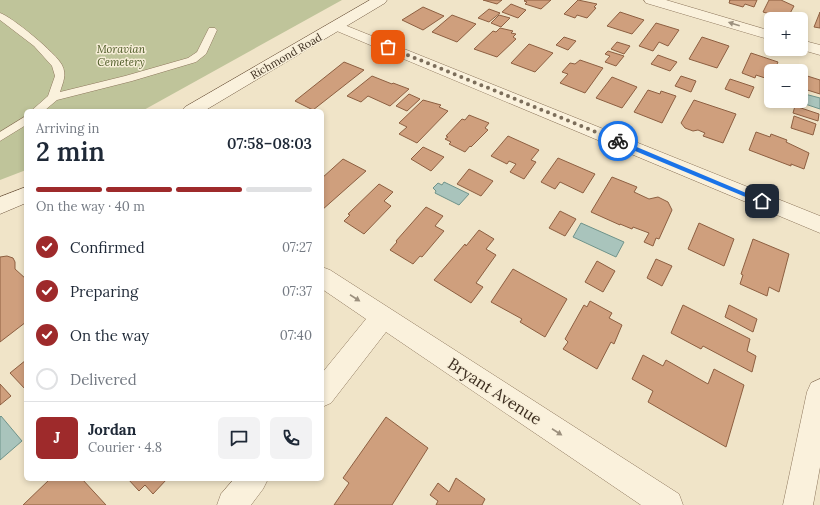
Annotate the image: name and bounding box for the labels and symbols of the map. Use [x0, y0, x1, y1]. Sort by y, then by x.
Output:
one-way arrow [727, 21, 739, 27]
street label: Richmond Road [248, 30, 325, 82]
pin [371, 30, 405, 64]
park label: Moravian Cemetery [97, 42, 146, 69]
courier [598, 121, 638, 161]
pin [745, 184, 779, 218]
one-way arrow [349, 295, 360, 302]
street label: Bryant Avenue [444, 353, 546, 429]
one-way arrow [551, 428, 563, 435]

